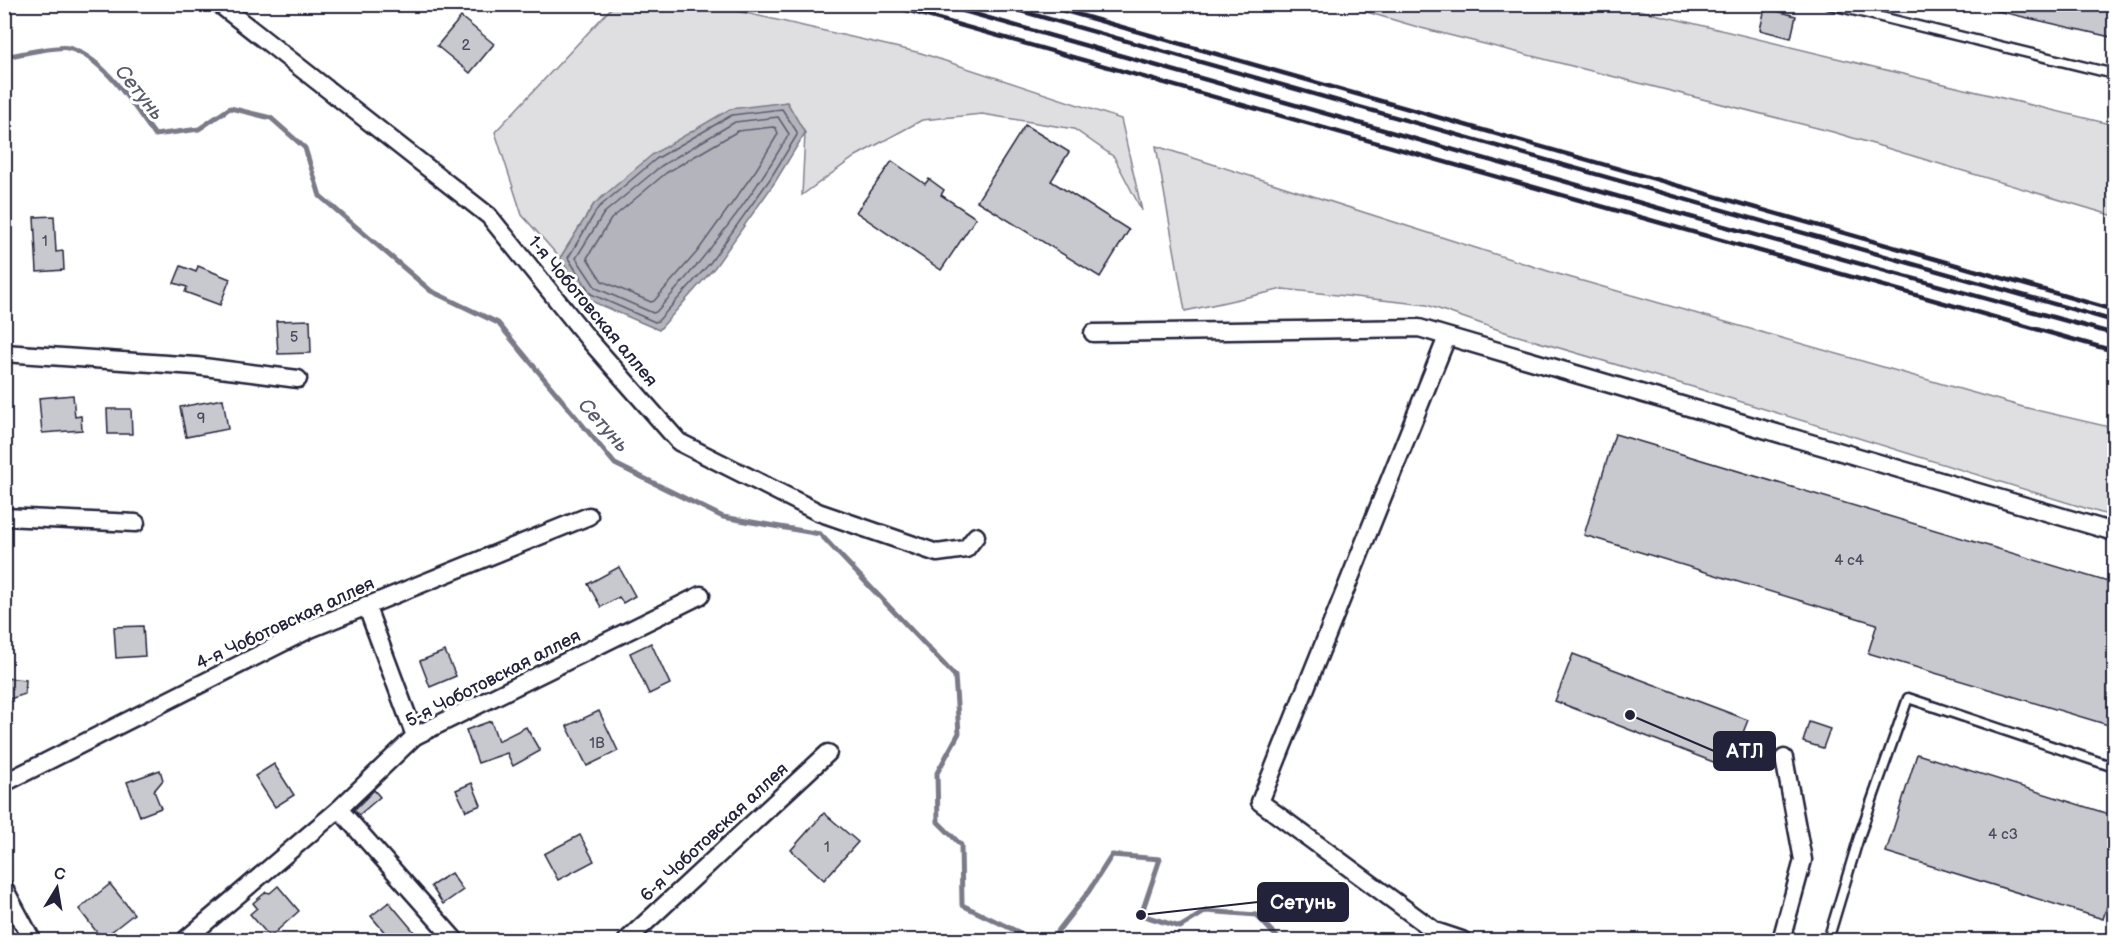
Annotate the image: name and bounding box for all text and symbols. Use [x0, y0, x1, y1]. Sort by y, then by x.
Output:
house number: 2 [462, 36, 471, 55]
water label: Сетунь [110, 60, 169, 125]
house number: 1 [42, 232, 48, 251]
street label: 1-я Чоботовская аллея [523, 232, 662, 391]
house number: 5 [290, 328, 298, 347]
water label: Сетунь [573, 394, 634, 458]
house number: 9 [197, 409, 205, 428]
house number: 4 с4 [1834, 551, 1864, 570]
street label: 4-я Чоботовская аллея [193, 573, 378, 674]
street label: 5-я Чоботовская аллея [402, 625, 584, 732]
callout: АТЛ [1714, 732, 1775, 770]
house number: 1В [589, 734, 605, 753]
text: АТЛ [1725, 740, 1764, 764]
street label: 6-я Чоботовская аллея [636, 758, 793, 906]
house number: 4 с3 [1988, 825, 2018, 844]
house number: 1 [824, 838, 830, 857]
north arrow [27, 858, 87, 918]
text: С [52, 864, 67, 885]
callout: Сетунь [1258, 883, 1348, 921]
text: Сетунь [1270, 891, 1337, 915]

